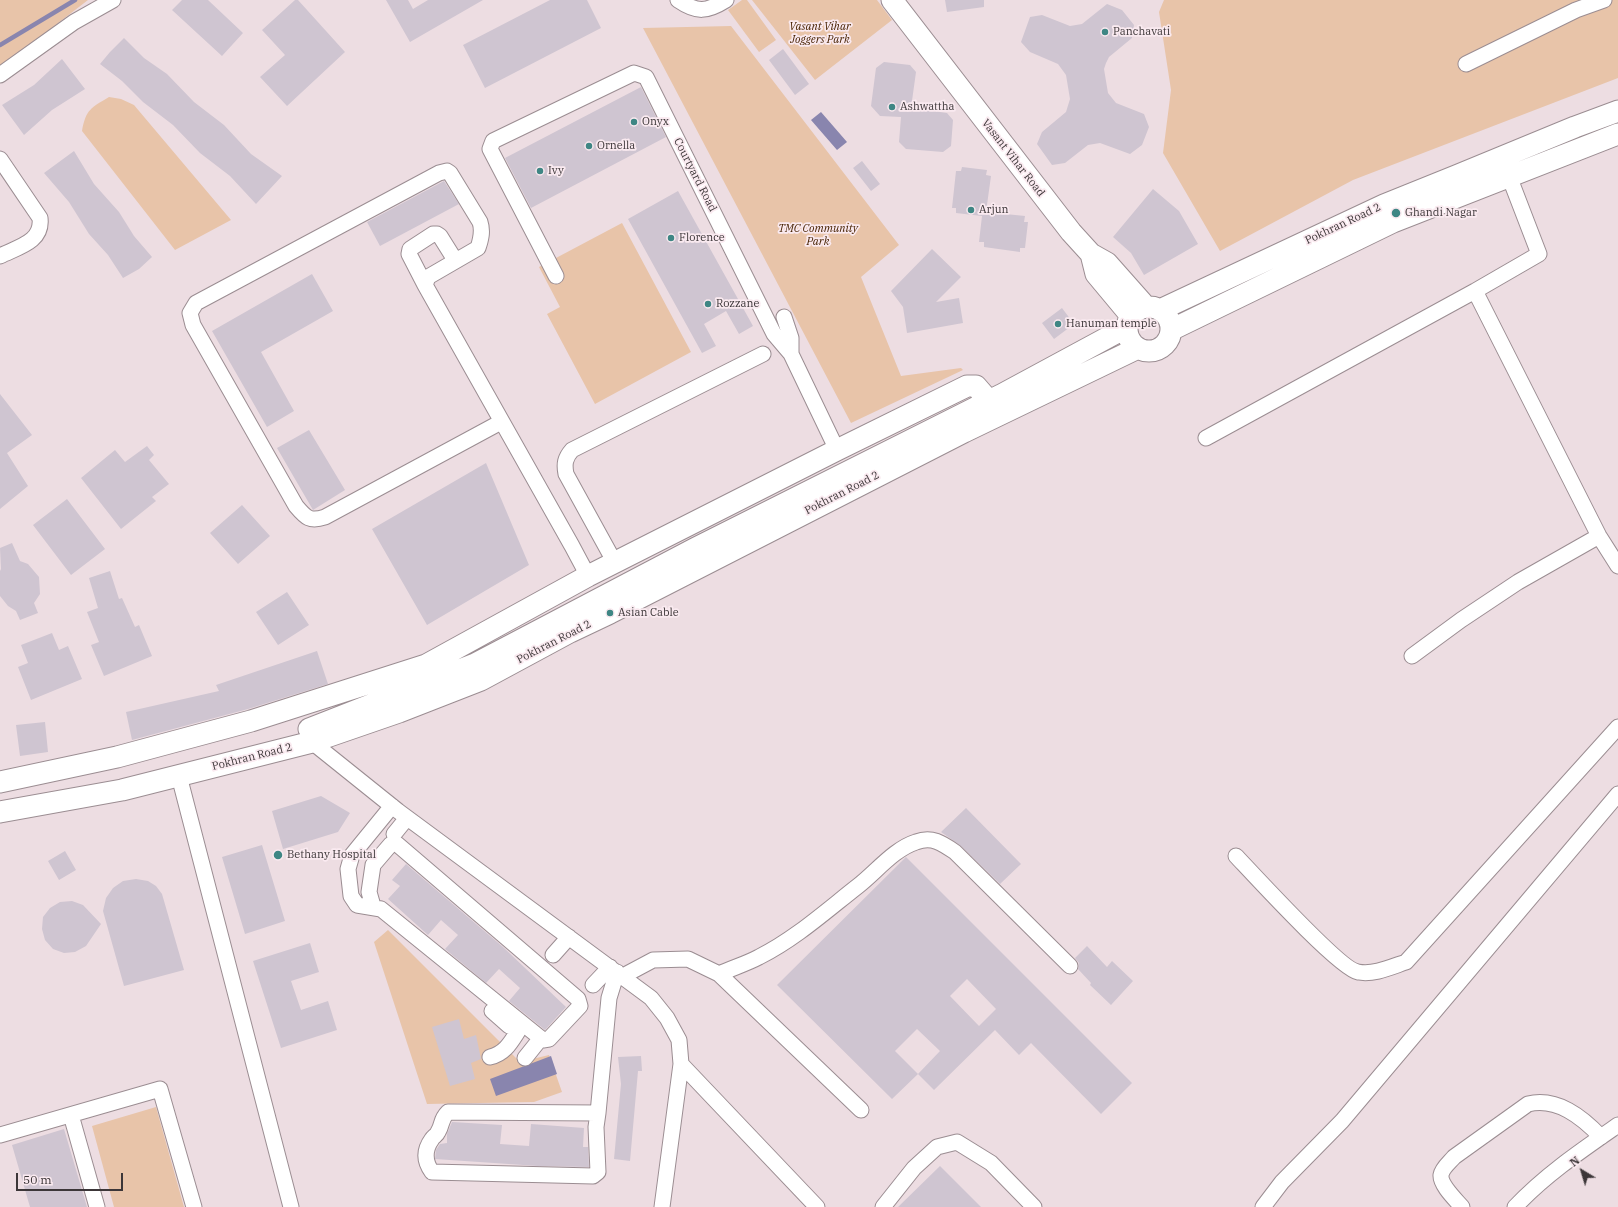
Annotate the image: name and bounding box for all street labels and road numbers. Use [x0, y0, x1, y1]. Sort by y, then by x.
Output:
street label: Vasant Vihar Road [979, 117, 1047, 199]
street label: Courtyard Road [671, 136, 719, 214]
street label: Pokhran Road 2 [1303, 201, 1383, 247]
street label: Pokhran Road 2 [802, 469, 882, 517]
street label: Pokhran Road 2 [514, 618, 594, 666]
street label: Pokhran Road 2 [211, 741, 293, 773]

